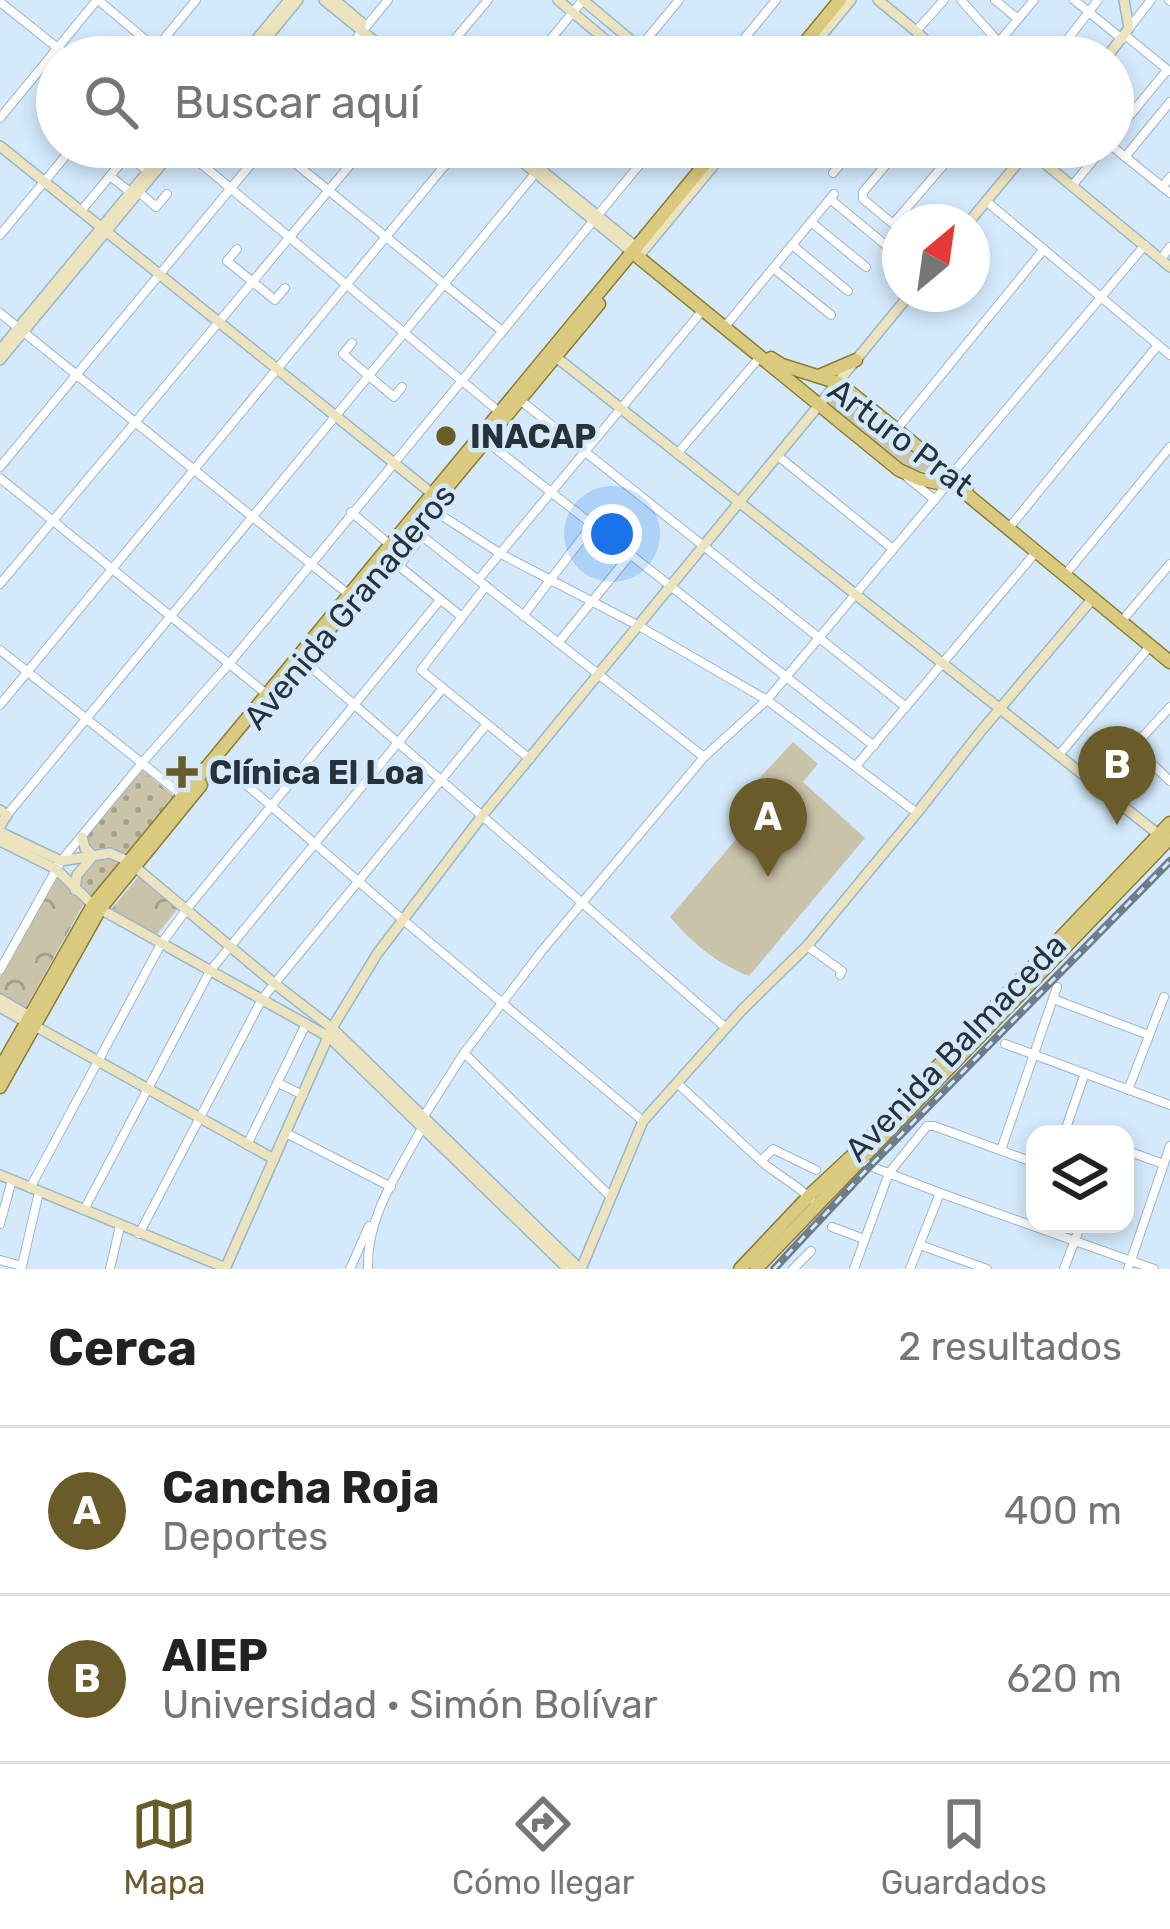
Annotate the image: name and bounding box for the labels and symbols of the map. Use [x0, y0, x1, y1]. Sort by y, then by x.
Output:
north arrow [882, 204, 990, 312]
street label: Arturo Prat [821, 370, 981, 505]
place label: INACAP [470, 417, 596, 456]
marker: INACAP [433, 423, 459, 449]
street label: Avenida Granaderos [235, 476, 463, 737]
your location [582, 504, 642, 564]
pin: B [1078, 726, 1156, 825]
place label: Clínica El Loa [209, 753, 424, 792]
marker: Clínica El Loa [166, 756, 198, 788]
pin: A [729, 778, 807, 877]
street label: Avenida Balmaceda [837, 925, 1074, 1169]

